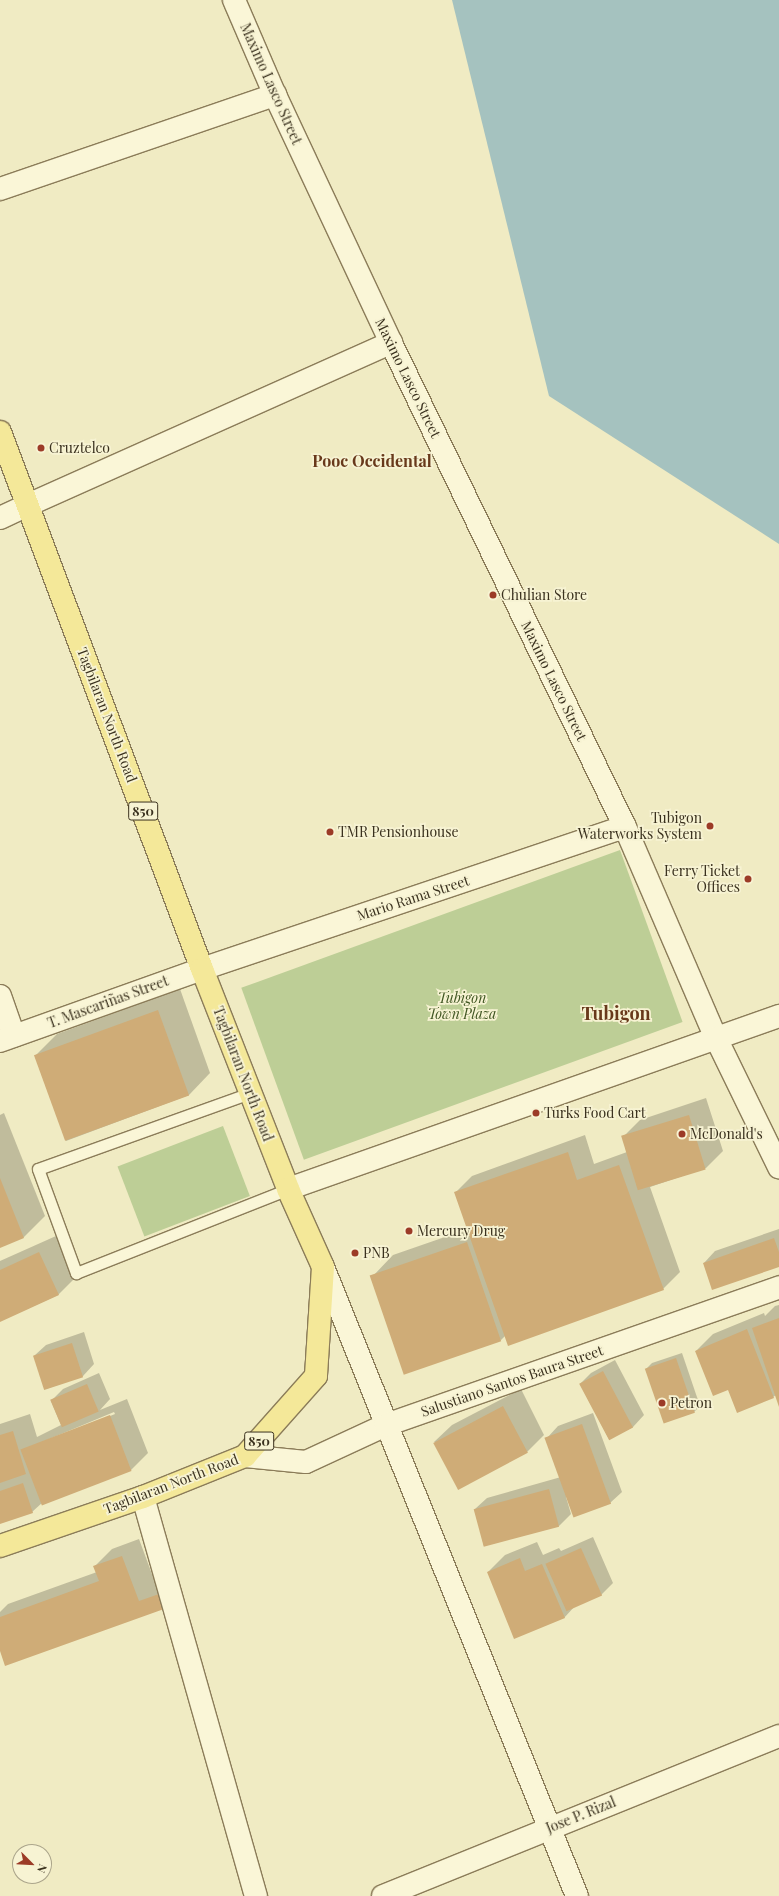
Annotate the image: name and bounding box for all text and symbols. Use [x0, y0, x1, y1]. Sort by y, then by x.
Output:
street label: Maximo Lasco Street [237, 21, 305, 147]
street label: Maximo Lasco Street [372, 315, 444, 441]
place label: Cruztelco [49, 440, 110, 456]
marker: Cruztelco [36, 443, 46, 453]
district label: Pooc Occidental [312, 451, 432, 471]
place label: Chulian Store [501, 587, 587, 603]
marker: Chulian Store [488, 590, 498, 600]
street label: Maximo Lasco Street [518, 618, 590, 744]
street label: Tagbilaran North Road [74, 645, 140, 785]
road number: 850 [128, 800, 158, 822]
place label: Tubigon Waterworks System [578, 810, 702, 842]
marker: Tubigon Waterworks System [705, 821, 715, 831]
place label: TMR Pensionhouse [338, 824, 459, 840]
marker: TMR Pensionhouse [325, 827, 335, 837]
place label: Ferry Ticket Offices [663, 863, 740, 896]
street label: Mario Rama Street [355, 872, 471, 924]
marker: Ferry Ticket Offices [743, 874, 753, 884]
street label: T. Mascariñas Street [45, 972, 171, 1032]
park label: Tubigon Town Plaza [428, 990, 496, 1022]
district label: Tubigon [581, 1002, 651, 1024]
street label: Tagbilaran North Road [210, 1004, 276, 1144]
place label: Turks Food Cart [544, 1105, 646, 1121]
marker: Turks Food Cart [531, 1108, 541, 1118]
place label: McDonald's [690, 1126, 763, 1142]
marker: McDonald's [677, 1129, 687, 1139]
place label: Mercury Drug [417, 1223, 506, 1239]
marker: Mercury Drug [404, 1226, 414, 1236]
place label: PNB [363, 1245, 390, 1261]
marker: PNB [350, 1248, 360, 1258]
street label: Salustiano Santos Baura Street [419, 1342, 605, 1420]
place label: Petron [670, 1395, 712, 1411]
marker: Petron [657, 1398, 667, 1408]
road number: 850 [244, 1430, 274, 1452]
street label: Tagbilaran North Road [101, 1451, 241, 1517]
street label: Jose P. Rizal [544, 1793, 618, 1837]
north arrow [12, 1844, 52, 1884]
text: N [34, 1862, 51, 1875]

